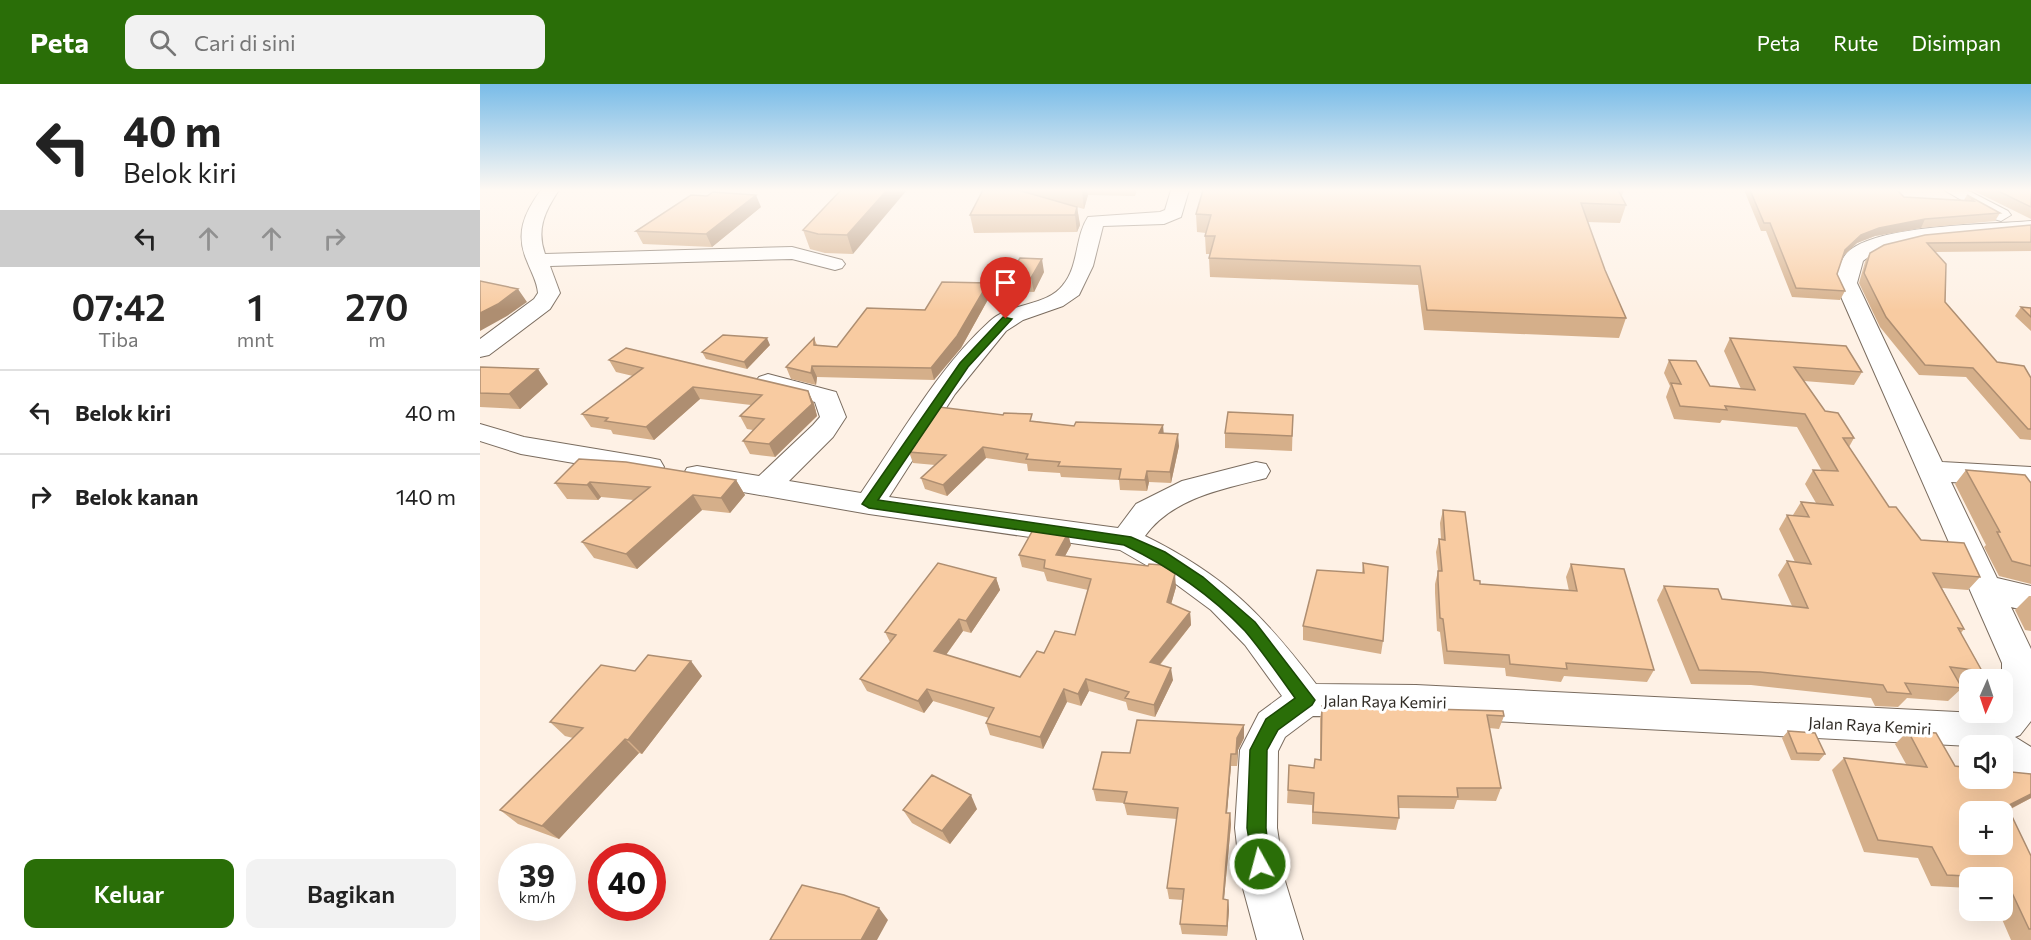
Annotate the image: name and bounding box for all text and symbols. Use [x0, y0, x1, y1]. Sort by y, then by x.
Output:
search box [125, 15, 545, 69]
text: Peta [30, 25, 89, 59]
icon: search [146, 26, 179, 59]
text: Cari di sini [194, 29, 296, 56]
text: Peta [1757, 30, 1800, 55]
text: Rute [1833, 30, 1878, 55]
text: Disimpan [1911, 30, 2001, 55]
text: 40 m [123, 104, 221, 156]
icon: left [24, 108, 102, 186]
text: Belok kiri [123, 156, 237, 189]
icon: left [129, 222, 162, 255]
icon: ahead [192, 222, 225, 255]
icon: ahead [255, 222, 288, 255]
icon: right [318, 222, 351, 255]
pin [980, 257, 1031, 319]
icon: arrive [989, 266, 1022, 299]
text: 07:42 [71, 284, 165, 328]
text: 1 [247, 284, 263, 328]
text: 270 [345, 284, 409, 328]
text: Tiba [98, 327, 139, 351]
text: mnt [237, 327, 274, 351]
text: m [368, 327, 386, 351]
icon: left [24, 396, 57, 429]
text: Belok kiri [75, 399, 171, 426]
text: 40 m [405, 399, 456, 426]
icon: right [24, 480, 57, 513]
text: Belok kanan [75, 483, 198, 510]
text: 140 m [396, 483, 456, 510]
north arrow [1959, 669, 2013, 723]
map controls [1959, 669, 2013, 921]
street label: Jalan Raya Kemiri [1323, 690, 1447, 712]
street label: Jalan Raya Kemiri [1808, 712, 1932, 738]
button: sound [1959, 735, 2013, 789]
button: + [1959, 801, 2013, 855]
position arrow [1228, 832, 1292, 896]
speed limit sign: 40 [588, 843, 666, 921]
text: 39 [519, 856, 555, 893]
button: Keluar [24, 859, 234, 928]
button: Bagikan [246, 859, 456, 928]
button: − [1959, 867, 2013, 921]
text: km/h [519, 888, 555, 906]

